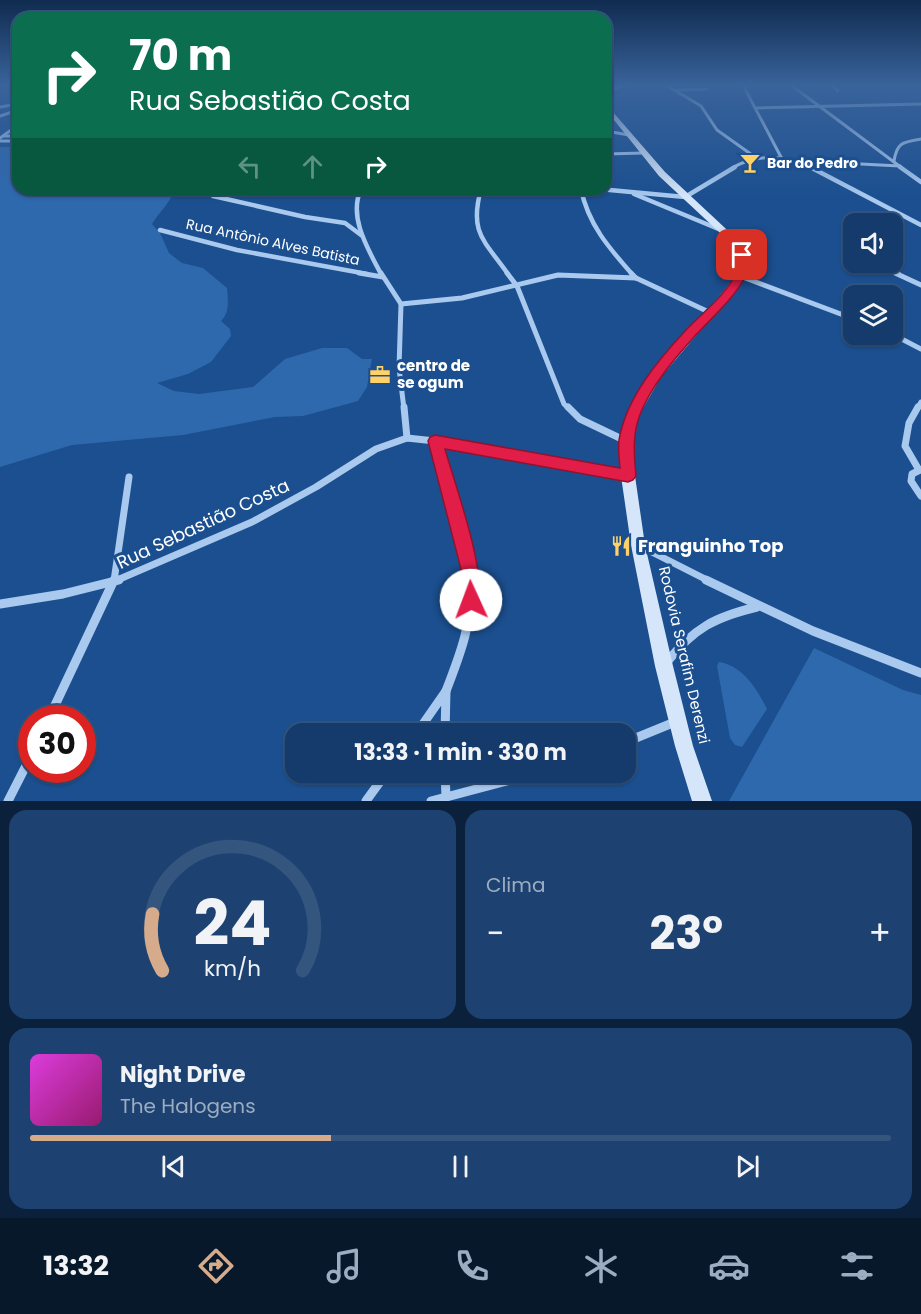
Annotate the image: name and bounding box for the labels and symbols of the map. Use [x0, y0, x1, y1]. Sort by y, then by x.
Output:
bar icon: Bar do Pedro [738, 151, 762, 175]
place label: Bar do Pedro [767, 153, 858, 173]
street label: Rua Antônio Alves Batista [184, 214, 362, 270]
pin [716, 229, 767, 280]
place label: centro de se ogum [397, 355, 470, 393]
office icon: centro de se ogum [368, 363, 392, 387]
street label: Rua Sebastião Costa [112, 473, 293, 575]
place label: Franguinho Top [638, 533, 783, 558]
restaurant icon: Franguinho Top [609, 534, 633, 558]
street label: Rodovia Serafim Derenzi [654, 564, 715, 746]
position arrow [439, 568, 503, 632]
speed limit sign: 30 [18, 705, 96, 783]

